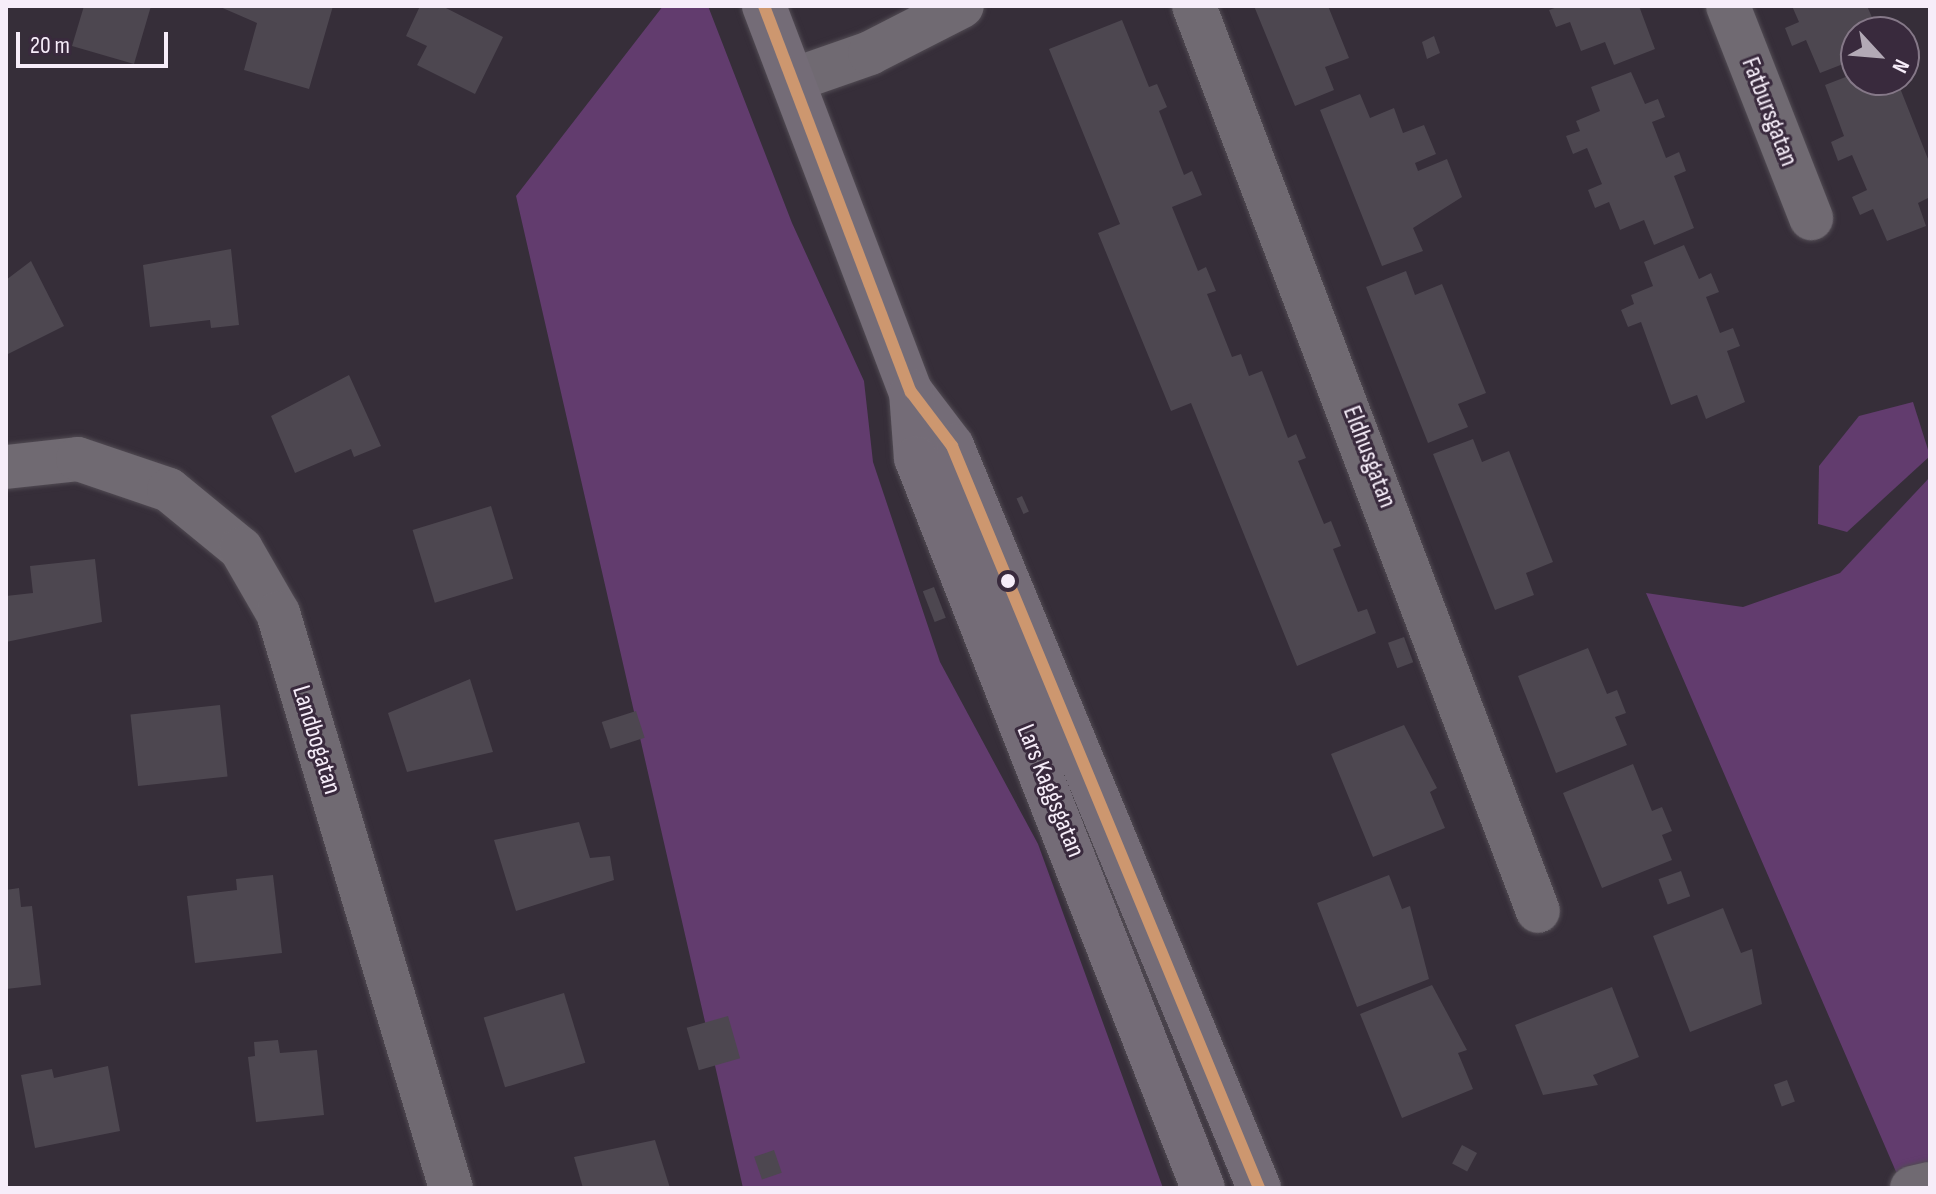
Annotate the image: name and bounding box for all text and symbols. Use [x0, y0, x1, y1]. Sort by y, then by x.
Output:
scale bar [20, 16, 172, 66]
north arrow [1840, 16, 1920, 96]
text: 20 m [30, 31, 70, 60]
street label: Fatbursgatan [1734, 53, 1804, 171]
text: N [1886, 55, 1915, 77]
street label: Eldhusgatan [1335, 402, 1403, 512]
unlabelled marker [1000, 573, 1016, 589]
street label: Landbogatan [285, 682, 347, 798]
street label: Lars Kaggsgatan [1009, 720, 1091, 862]

